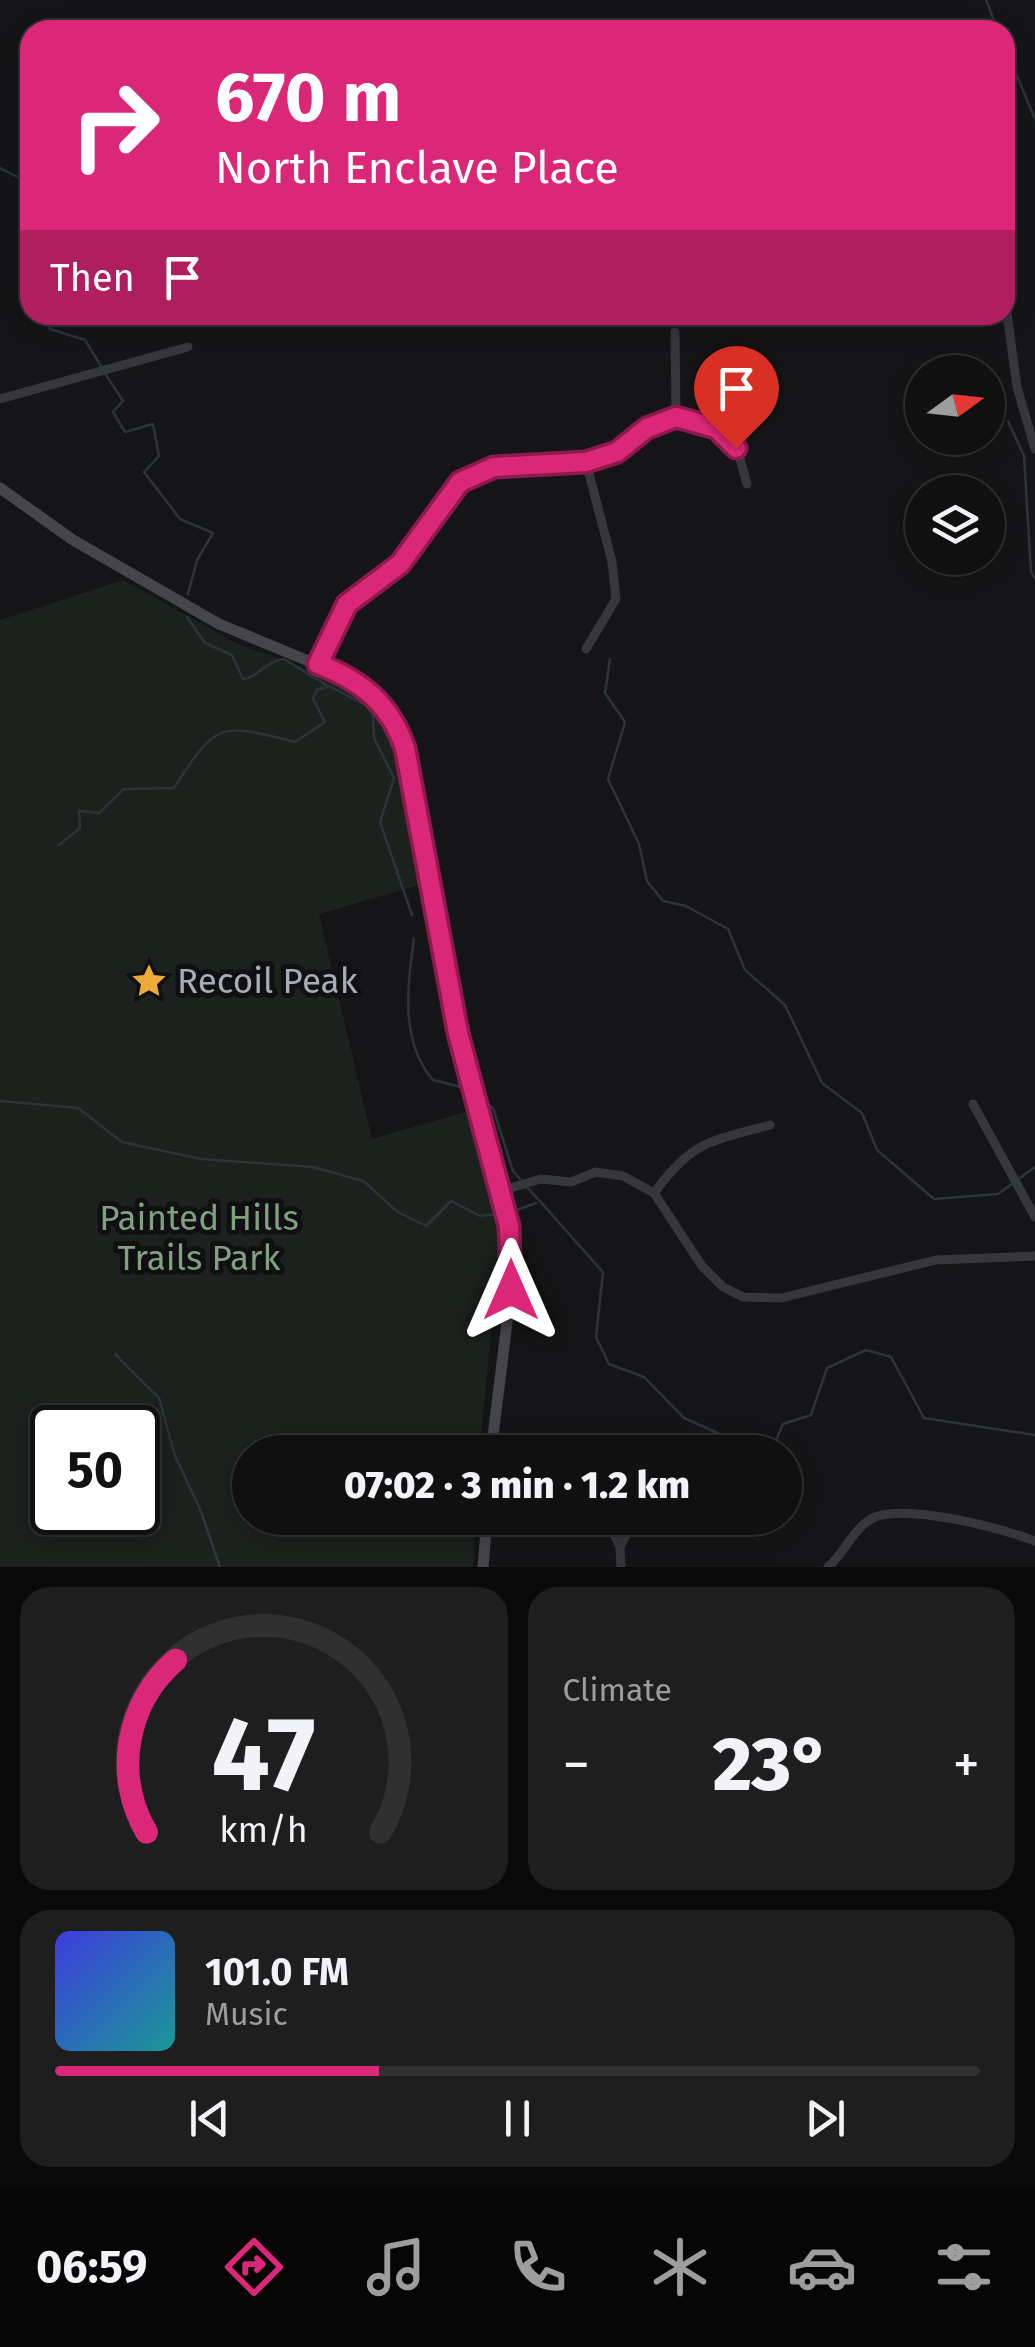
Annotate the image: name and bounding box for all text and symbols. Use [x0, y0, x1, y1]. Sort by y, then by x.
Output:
text: 670 m [215, 56, 401, 140]
icon: right [50, 60, 180, 190]
text: North Enclave Place [215, 141, 619, 195]
icon: arrive [155, 250, 210, 305]
text: Then [50, 255, 135, 301]
pin [694, 346, 779, 449]
north arrow [905, 355, 1005, 455]
map controls [905, 355, 1005, 575]
icon: arrive [709, 361, 764, 416]
button: layers [905, 475, 1005, 575]
place label: Recoil Peak [177, 960, 358, 1002]
place icon: Recoil Peak [130, 962, 168, 1000]
park label: Painted Hills Trails Park [99, 1197, 299, 1279]
position arrow [459, 1238, 563, 1342]
speed limit sign: 50 [30, 1405, 160, 1535]
text: 07:02 · 3 min · 1.2 km [344, 1462, 690, 1508]
text: Climate [563, 1671, 672, 1709]
text: 47 [211, 1693, 316, 1818]
text: 23° [713, 1720, 830, 1810]
text: − [563, 1732, 590, 1798]
text: + [953, 1732, 980, 1798]
text: km/h [220, 1809, 308, 1851]
text: 101.0 FM [205, 1949, 349, 1995]
text: Music [205, 1995, 288, 2033]
icon: previous [182, 2091, 237, 2146]
icon: pause [490, 2091, 545, 2146]
icon: next [798, 2091, 853, 2146]
icon: directions [219, 2232, 289, 2302]
icon: music [361, 2232, 431, 2302]
icon: phone [503, 2232, 573, 2302]
icon: climate [645, 2232, 715, 2302]
icon: car [787, 2232, 857, 2302]
icon: filters [929, 2232, 999, 2302]
text: 06:59 [36, 2240, 147, 2294]

